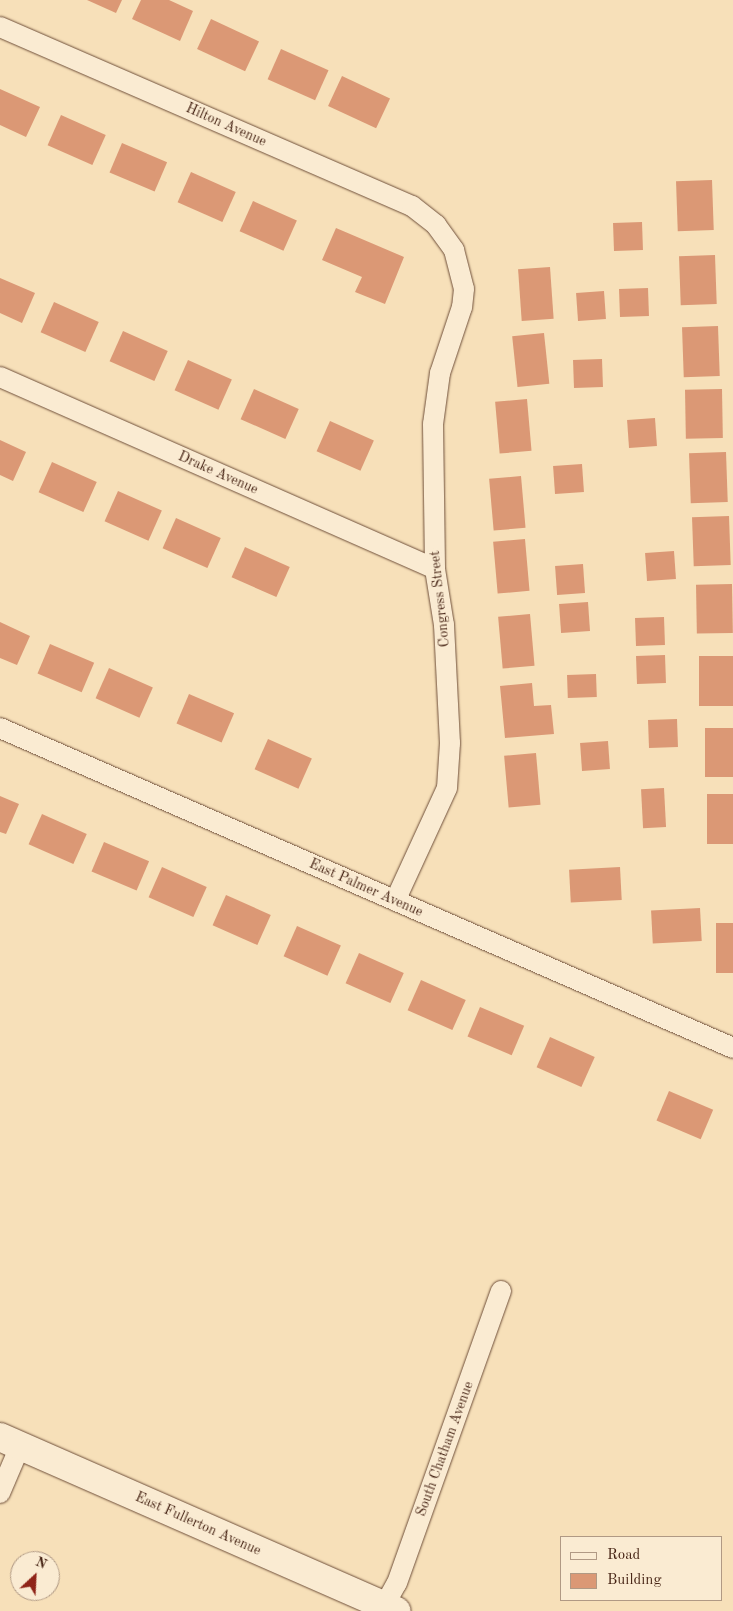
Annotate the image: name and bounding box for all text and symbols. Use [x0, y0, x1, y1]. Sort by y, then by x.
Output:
street label: Hilton Avenue [183, 100, 269, 150]
street label: Drake Avenue [175, 448, 261, 498]
street label: Congress Street [427, 550, 453, 648]
street label: East Palmer Avenue [307, 855, 425, 921]
street label: South Chatham Avenue [413, 1379, 477, 1519]
street label: East Fullerton Avenue [132, 1489, 264, 1559]
legend [560, 1536, 723, 1601]
text: Road [607, 1548, 640, 1563]
north arrow [10, 1551, 60, 1601]
text: N [33, 1555, 49, 1572]
text: Building [607, 1573, 662, 1588]

